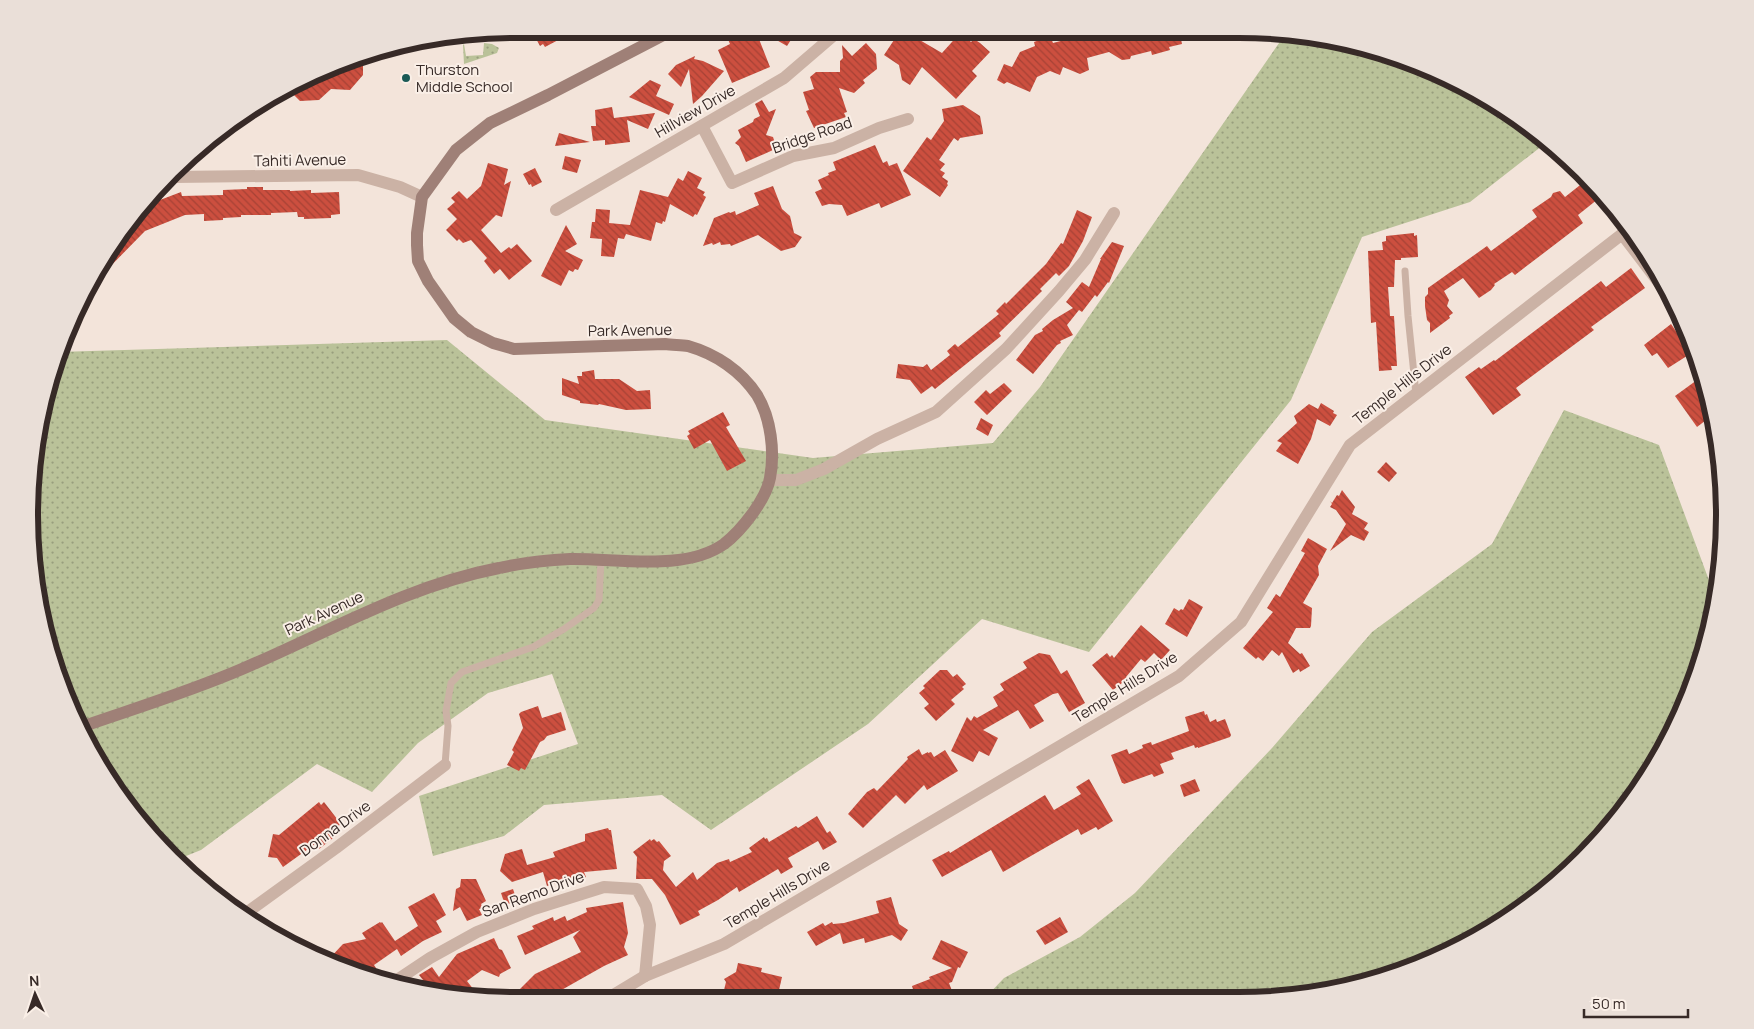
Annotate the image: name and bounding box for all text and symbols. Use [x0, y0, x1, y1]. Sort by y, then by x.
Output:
place label: Thurston Middle School [416, 59, 513, 97]
marker: Thurston Middle School [400, 72, 412, 84]
street label: Hillview Drive [651, 79, 739, 143]
street label: Bridge Road [769, 112, 855, 158]
street label: Tahiti Avenue [254, 149, 347, 171]
street label: Park Avenue [588, 319, 673, 341]
street label: Temple Hills Drive [1348, 339, 1456, 429]
street label: Park Avenue [281, 586, 367, 640]
street label: Temple Hills Drive [1069, 646, 1182, 728]
street label: Donna Drive [295, 795, 375, 861]
street label: Temple Hills Drive [720, 854, 834, 934]
street label: San Remo Drive [479, 866, 587, 922]
north arrow [10, 969, 60, 1019]
text: N [29, 971, 40, 990]
scale bar [1584, 986, 1688, 1018]
text: 50 m [1592, 993, 1626, 1014]

